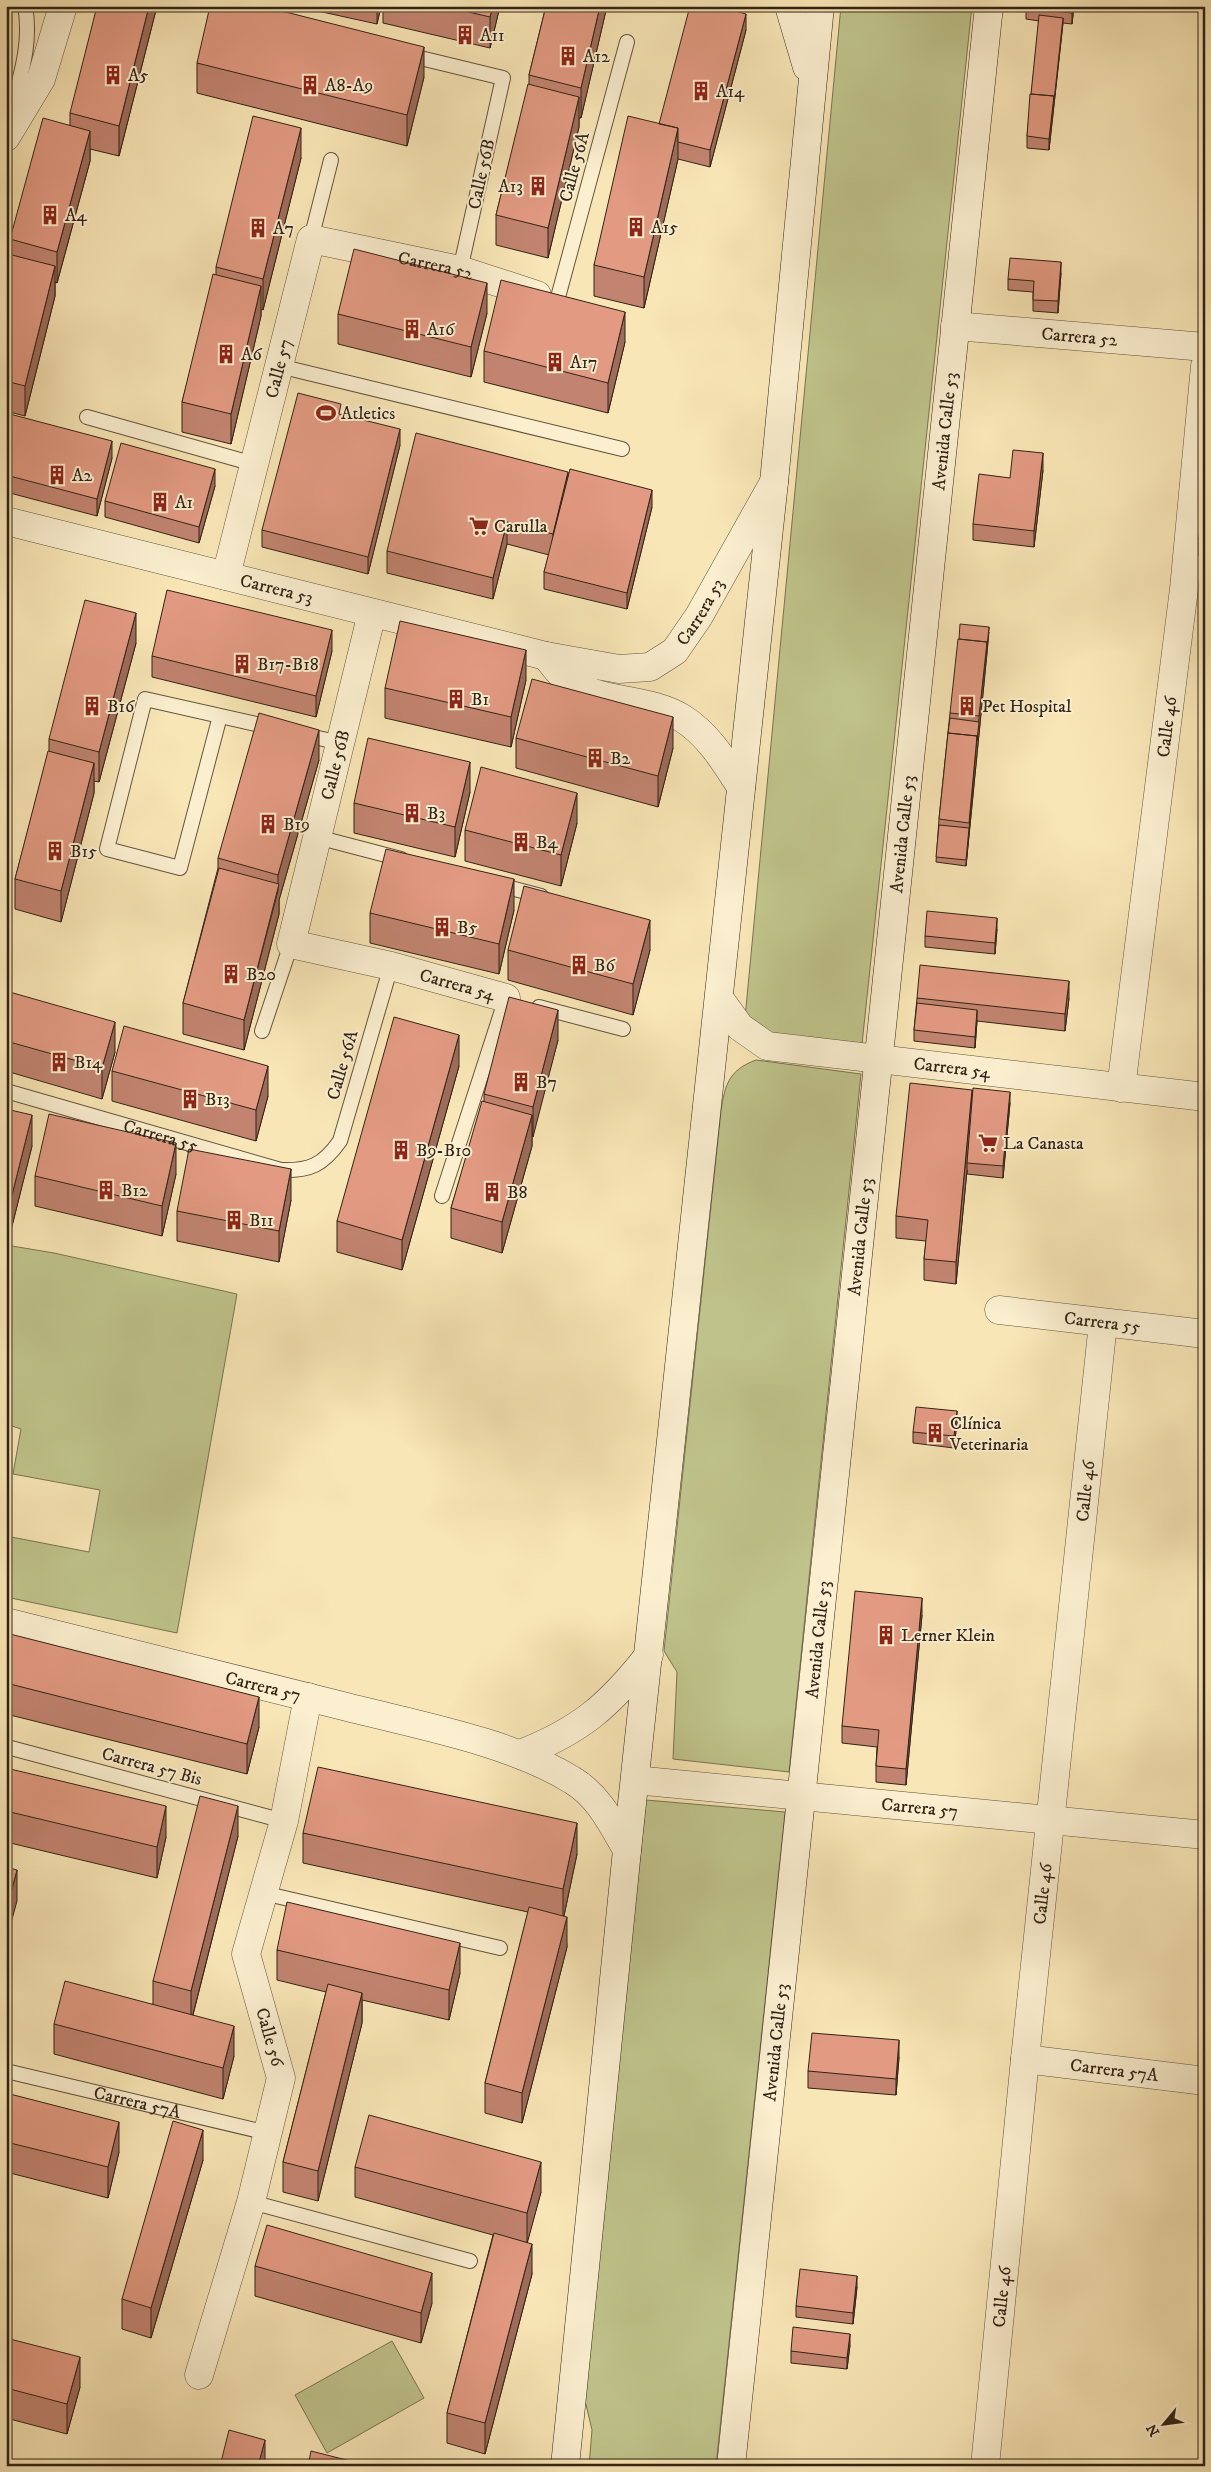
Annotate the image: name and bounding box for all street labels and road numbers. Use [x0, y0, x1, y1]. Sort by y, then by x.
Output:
street label: Calle 56A [555, 129, 595, 205]
street label: Calle 56B [464, 137, 500, 211]
street label: Carrera 52 [396, 247, 476, 286]
street label: Carrera 52 [1040, 323, 1119, 352]
street label: Calle 57 [261, 337, 297, 401]
street label: Avenida Calle 53 [928, 371, 963, 491]
street label: Carrera 53 [238, 570, 315, 609]
street label: Carrera 53 [672, 575, 730, 650]
street label: Calle 46 [1153, 695, 1182, 759]
street label: Calle 56B [317, 728, 355, 803]
street label: Avenida Calle 53 [886, 774, 920, 894]
street label: Carrera 54 [417, 964, 498, 1007]
street label: Calle 56A [323, 1027, 364, 1103]
street label: Carrera 54 [912, 1053, 992, 1084]
street label: Carrera 55 [121, 1115, 200, 1158]
street label: Avenida Calle 53 [844, 1177, 878, 1297]
street label: Carrera 55 [1063, 1308, 1142, 1338]
street label: Calle 46 [1072, 1459, 1100, 1523]
street label: Avenida Calle 53 [802, 1580, 836, 1700]
street label: Carrera 57 [223, 1667, 303, 1707]
street label: Carrera 57 Bis [99, 1743, 204, 1791]
street label: Carrera 57 [880, 1794, 959, 1823]
street label: Calle 46 [1029, 1862, 1058, 1926]
street label: Avenida Calle 53 [759, 1982, 794, 2102]
street label: Calle 56 [250, 2005, 288, 2070]
street label: Carrera 57A [1069, 2055, 1160, 2087]
street label: Carrera 57A [91, 2082, 183, 2124]
street label: Calle 46 [989, 2265, 1017, 2329]

